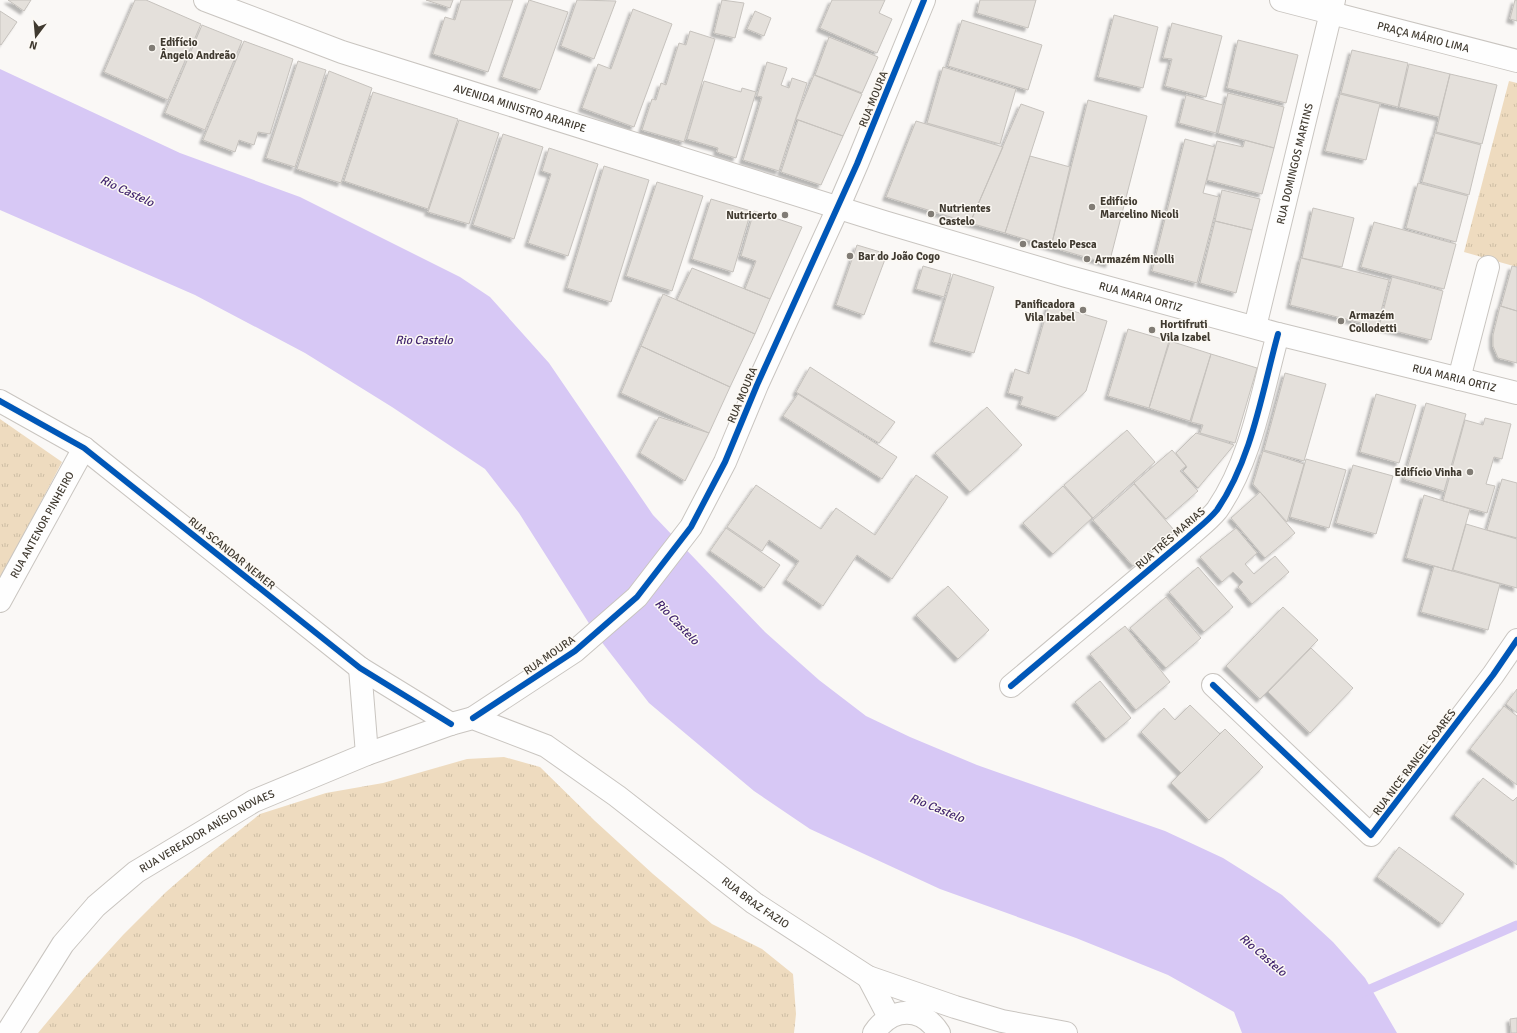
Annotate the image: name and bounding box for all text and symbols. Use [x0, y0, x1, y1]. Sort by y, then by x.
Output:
north arrow [16, 16, 56, 56]
street label: PRAÇA MÁRIO LIMA [1376, 19, 1471, 56]
place label: Edifício Ângelo Andreão [160, 36, 236, 62]
text: N [28, 38, 39, 52]
marker: Edifício Ângelo Andreão [147, 43, 157, 53]
street label: RUA MOURA [856, 69, 891, 129]
street label: AVENIDA MINISTRO ARARIPE [452, 81, 588, 135]
street label: RUA DOMINGOS MARTINS [1274, 102, 1316, 226]
water label: Rio Castelo [98, 172, 157, 211]
place label: Edifício Marcelino Nicoli [1100, 195, 1179, 221]
place label: Nutrientes Castelo [939, 202, 991, 228]
marker: Edifício Marcelino Nicoli [1087, 202, 1097, 212]
place label: Nutricerto [726, 209, 777, 222]
marker: Nutrientes Castelo [926, 209, 936, 219]
marker: Nutricerto [780, 210, 790, 220]
place label: Castelo Pesca [1031, 238, 1097, 251]
marker: Castelo Pesca [1018, 239, 1028, 249]
place label: Bar do João Cogo [858, 250, 940, 263]
marker: Bar do João Cogo [845, 251, 855, 261]
place label: Armazém Nicolli [1095, 253, 1174, 266]
marker: Armazém Nicolli [1082, 254, 1092, 264]
street label: RUA MARIA ORTIZ [1098, 279, 1184, 315]
place label: Panificadora Vila Izabel [1015, 298, 1076, 324]
marker: Panificadora Vila Izabel [1078, 305, 1088, 315]
place label: Armazém Collodetti [1349, 309, 1397, 335]
marker: Armazém Collodetti [1336, 316, 1346, 326]
place label: Hortifruti Vila Izabel [1160, 318, 1211, 344]
marker: Hortifruti Vila Izabel [1147, 325, 1157, 335]
water label: Rio Castelo [395, 333, 454, 348]
street label: RUA MARIA ORTIZ [1411, 361, 1498, 395]
street label: RUA MOURA [725, 365, 760, 425]
place label: Edifício Vinha [1395, 466, 1462, 479]
marker: Edifício Vinha [1465, 467, 1475, 477]
street label: RUA ANTENOR PINHEIRO [8, 469, 77, 581]
street label: RUA TRÊS MARIAS [1132, 504, 1208, 572]
street label: RUA SCANDAR NEMER [186, 514, 278, 593]
water label: Rio Castelo [651, 596, 703, 649]
street label: RUA MOURA [521, 633, 578, 678]
street label: RUA NICE RANGEL SOARES [1370, 707, 1459, 818]
street label: RUA VEREADOR ANÍSIO NOVAES [137, 787, 276, 875]
water label: Rio Castelo [907, 791, 967, 826]
street label: RUA BRAZ FAZIO [719, 874, 792, 931]
water label: Rio Castelo [1236, 931, 1290, 980]

